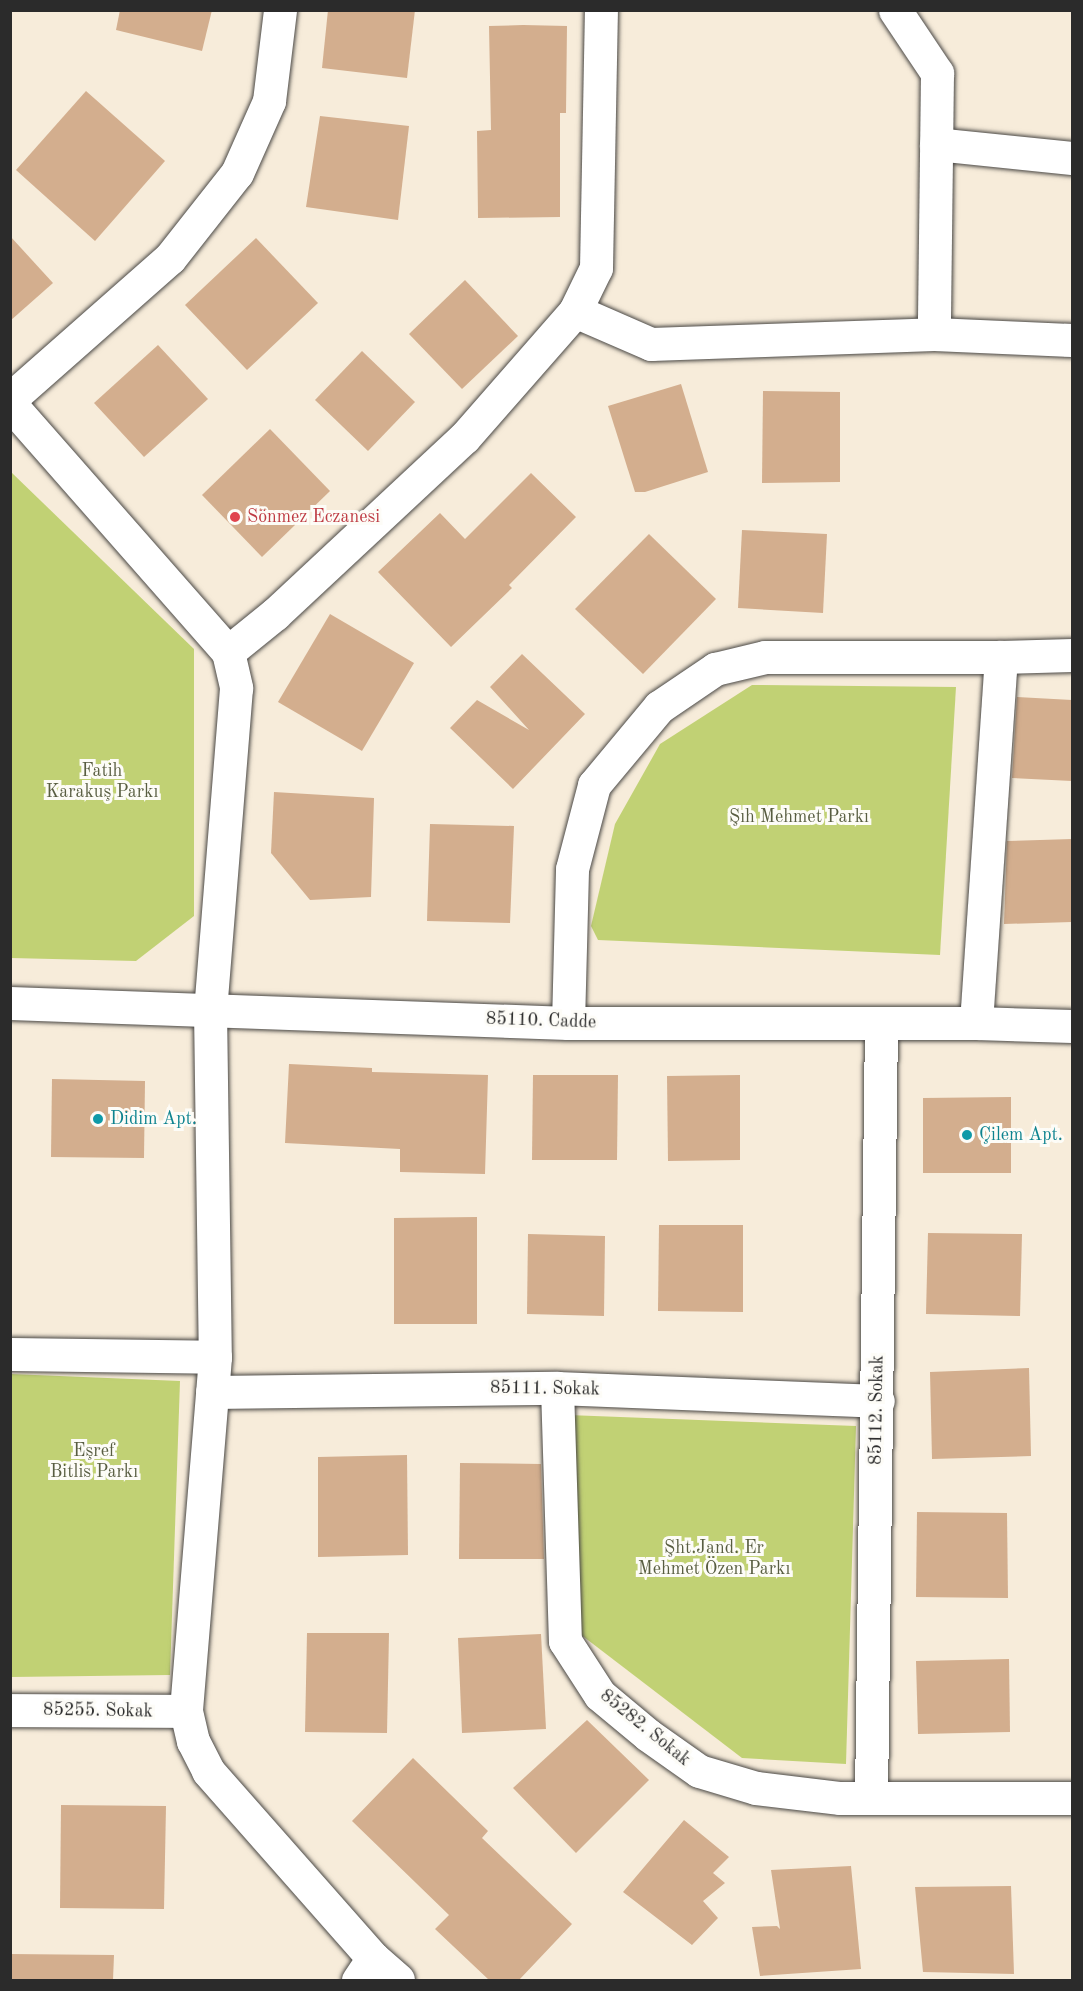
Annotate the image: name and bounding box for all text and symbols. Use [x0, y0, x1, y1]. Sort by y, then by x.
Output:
place label: Sönmez Eczanesi [247, 506, 380, 528]
marker: Sönmez Eczanesi [228, 510, 242, 524]
park label: Fatih Karakuş Parkı [46, 761, 158, 804]
park label: Şıh Mehmet Parkı [729, 806, 869, 828]
street label: 85110. Cadde [486, 1008, 596, 1034]
place label: Didim Apt. [110, 1108, 197, 1130]
marker: Didim Apt. [91, 1112, 105, 1126]
place label: Çilem Apt. [979, 1124, 1063, 1146]
marker: Çilem Apt. [960, 1128, 974, 1142]
street label: 85112. Sokak [865, 1355, 889, 1465]
street label: 85111. Sokak [490, 1377, 600, 1401]
park label: Eşref Bitlis Parkı [50, 1441, 138, 1484]
park label: Şht.Jand. Er Mehmet Özen Parkı [638, 1538, 790, 1580]
street label: 85282. Sokak [595, 1685, 695, 1771]
street label: 85255. Sokak [43, 1699, 153, 1723]

